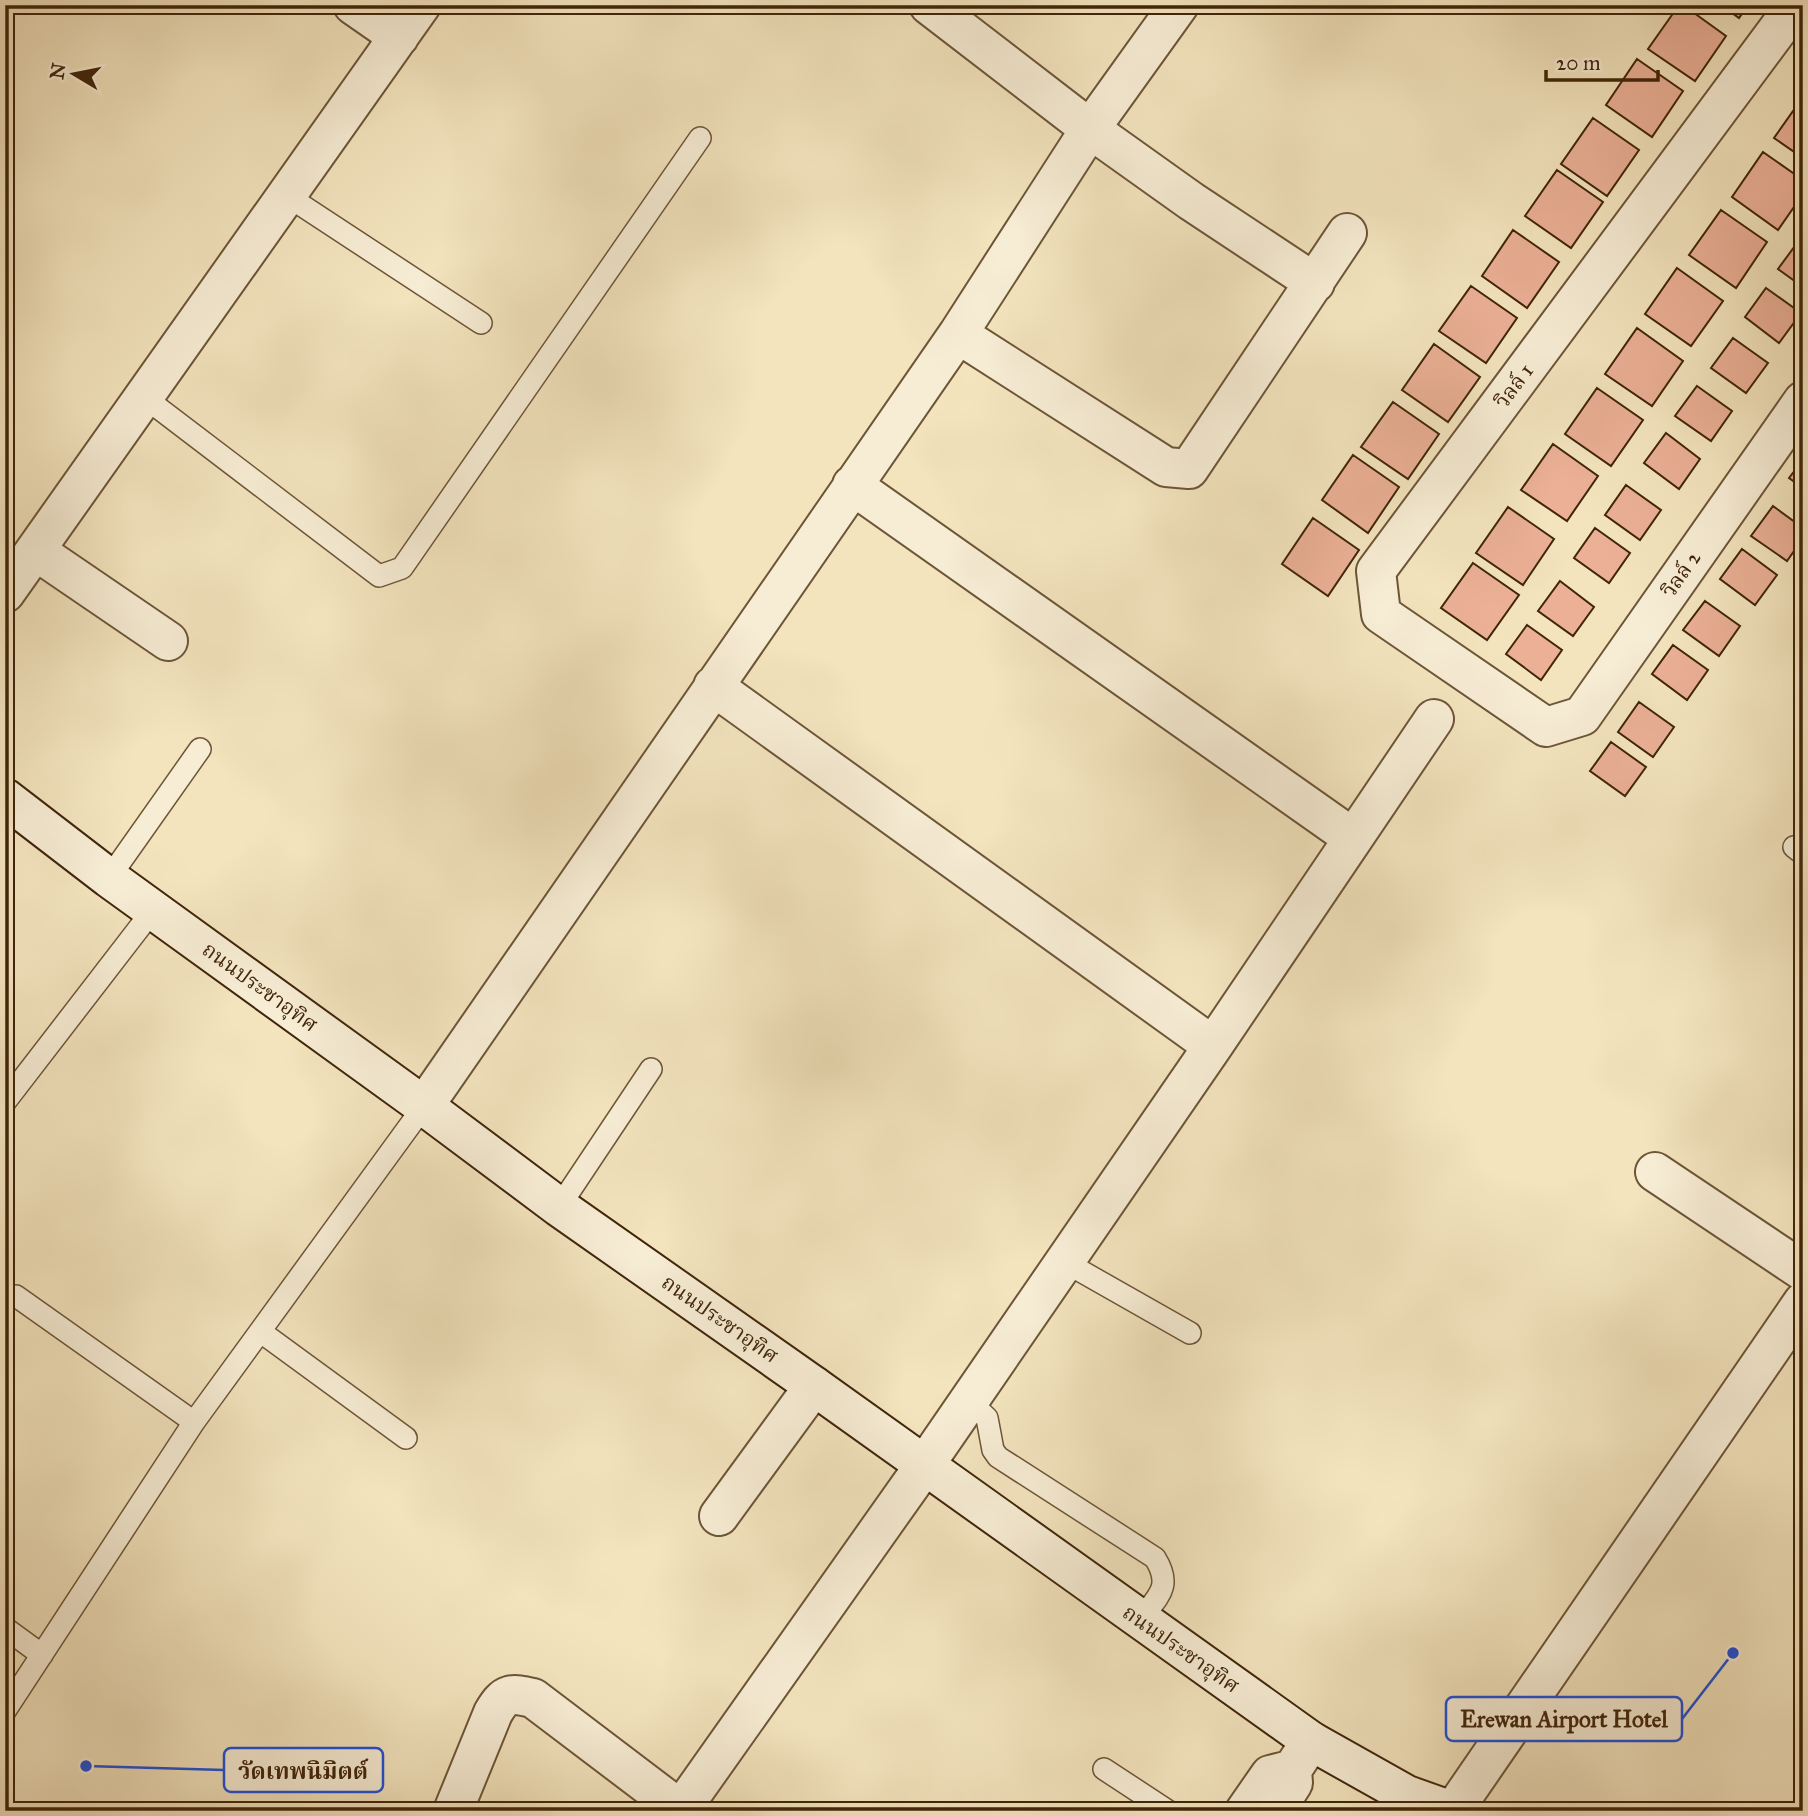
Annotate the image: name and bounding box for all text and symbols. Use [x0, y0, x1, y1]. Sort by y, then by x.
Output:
north arrow [38, 38, 108, 108]
scale bar [1546, 38, 1658, 82]
text: 20 m [1556, 50, 1601, 76]
text: N [45, 61, 70, 81]
street label: วิลล์ 1 [1489, 359, 1539, 413]
street label: วิลล์ 2 [1656, 545, 1707, 602]
street label: ถนนประชาอุทิศ [197, 936, 323, 1038]
street label: ถนนประชาอุทิศ [656, 1269, 783, 1370]
street label: ถนนประชาอุทิศ [1117, 1599, 1244, 1700]
callout: Erewan Airport Hotel [1446, 1697, 1682, 1741]
text: Erewan Airport Hotel [1460, 1705, 1668, 1734]
callout: วัดเทพนิมิตต์ [224, 1748, 383, 1792]
text: วัดเทพนิมิตต์ [238, 1757, 369, 1785]

